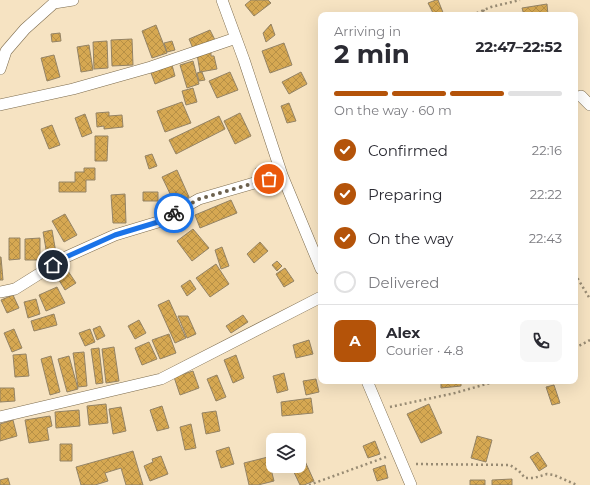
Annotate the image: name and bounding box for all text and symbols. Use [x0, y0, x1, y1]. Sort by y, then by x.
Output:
text: Arriving in [334, 23, 401, 39]
text: 22:47–22:52 [476, 37, 562, 56]
text: 2 min [334, 38, 410, 70]
text: On the way · 60 m [334, 102, 452, 118]
icon: check [334, 139, 356, 161]
text: Confirmed [368, 141, 448, 160]
text: 22:16 [532, 142, 562, 158]
pin [252, 162, 286, 196]
icon: bag [258, 168, 280, 190]
icon: check [334, 183, 356, 205]
text: Preparing [368, 185, 443, 204]
text: 22:22 [530, 186, 562, 202]
courier [154, 193, 194, 233]
icon: bike [163, 202, 185, 224]
icon: check [334, 227, 356, 249]
text: On the way [368, 229, 453, 248]
text: 22:43 [529, 230, 562, 246]
pin [36, 248, 70, 282]
icon: home [42, 254, 64, 276]
text: Delivered [368, 273, 440, 292]
button: phone [520, 320, 562, 362]
text: Alex [386, 323, 420, 342]
text: A [349, 331, 361, 350]
text: Courier · 4.8 [386, 342, 464, 358]
map controls [266, 433, 306, 473]
button: layers [266, 433, 306, 473]

